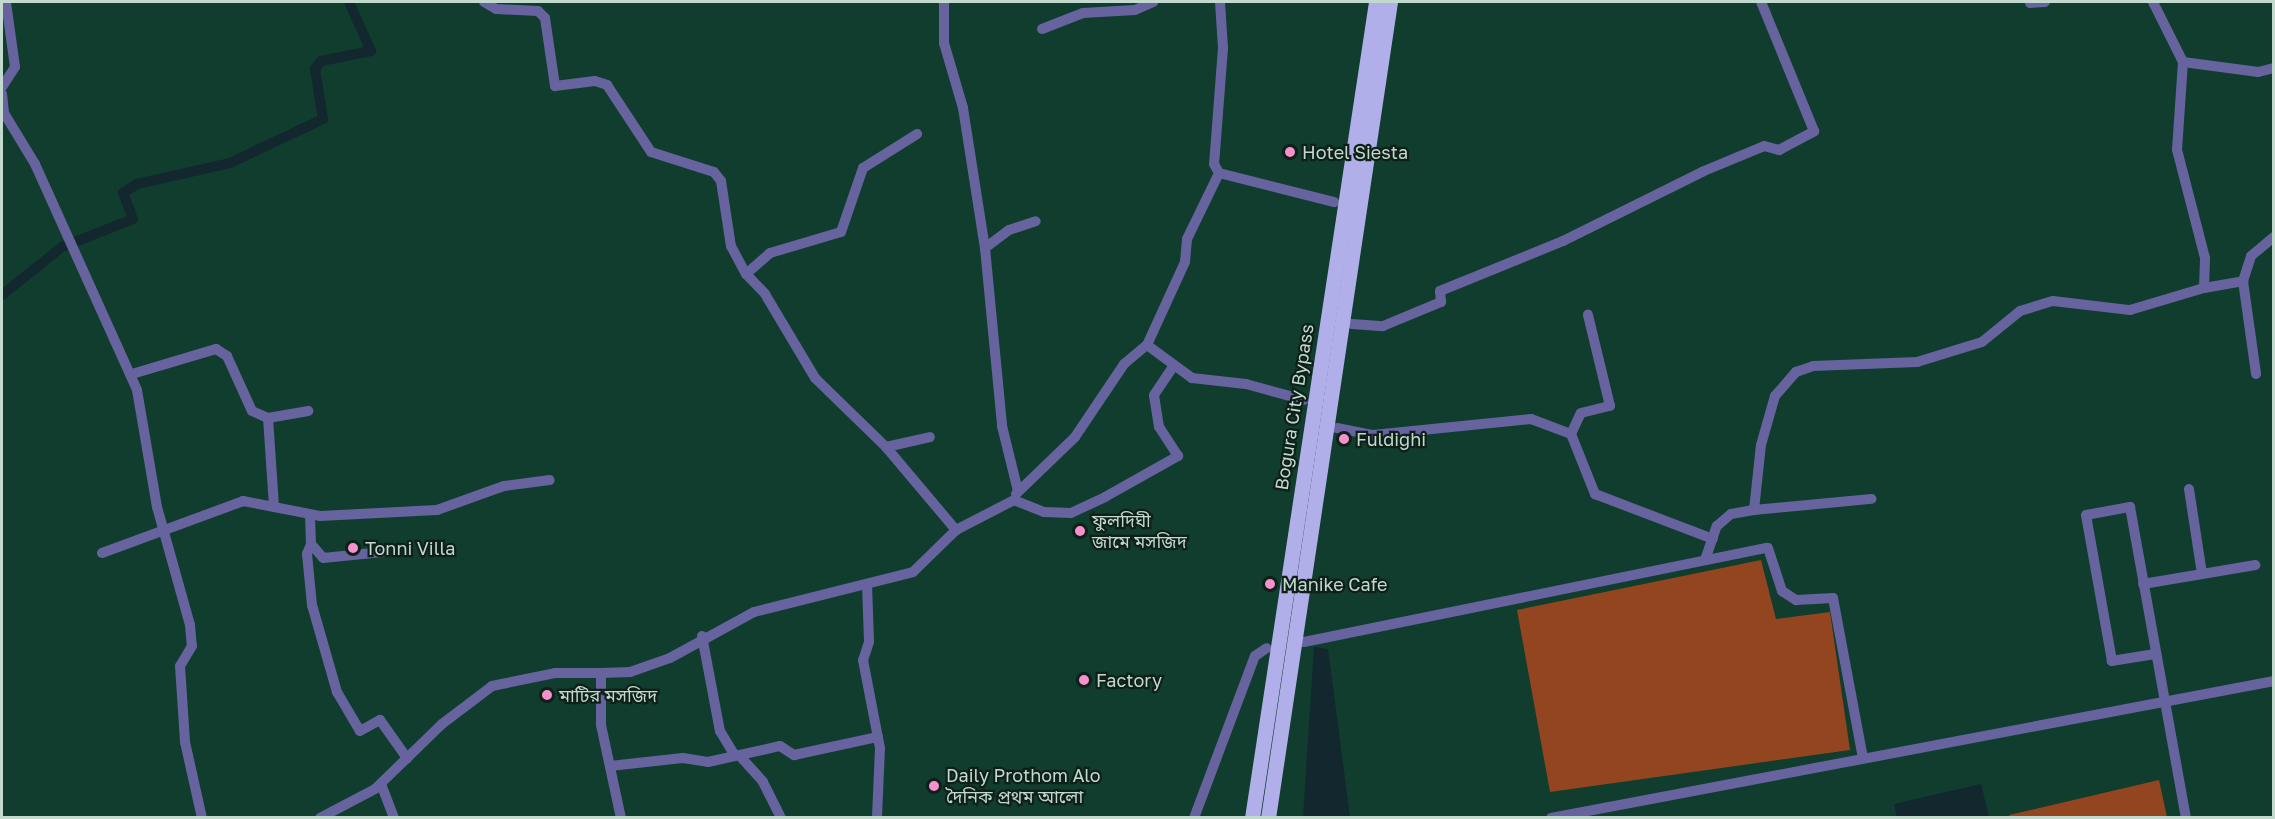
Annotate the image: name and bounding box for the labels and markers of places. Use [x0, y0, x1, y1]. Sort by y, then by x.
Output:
place label: Hotel Siesta [1302, 141, 1408, 163]
marker: Hotel Siesta [1283, 145, 1297, 159]
place label: Fuldighi [1356, 428, 1426, 450]
marker: Fuldighi [1337, 432, 1351, 446]
place label: ফুলদিঘী জামে মসজিদ [1092, 510, 1187, 552]
marker: ফুলদিঘী জামে মসজিদ [1073, 524, 1087, 538]
place label: Tonni Villa [365, 537, 455, 559]
marker: Tonni Villa [346, 541, 360, 555]
place label: Manike Cafe [1282, 573, 1388, 595]
marker: Manike Cafe [1263, 577, 1277, 591]
place label: Factory [1096, 669, 1162, 691]
marker: Factory [1077, 673, 1091, 687]
place label: মাটির মসজিদ [559, 684, 657, 706]
marker: মাটির মসজিদ [540, 688, 554, 702]
place label: Daily Prothom Alo দৈনিক প্রথম আলো [946, 765, 1101, 808]
marker: Daily Prothom Alo দৈনিক প্রথম আলো [927, 779, 941, 793]

